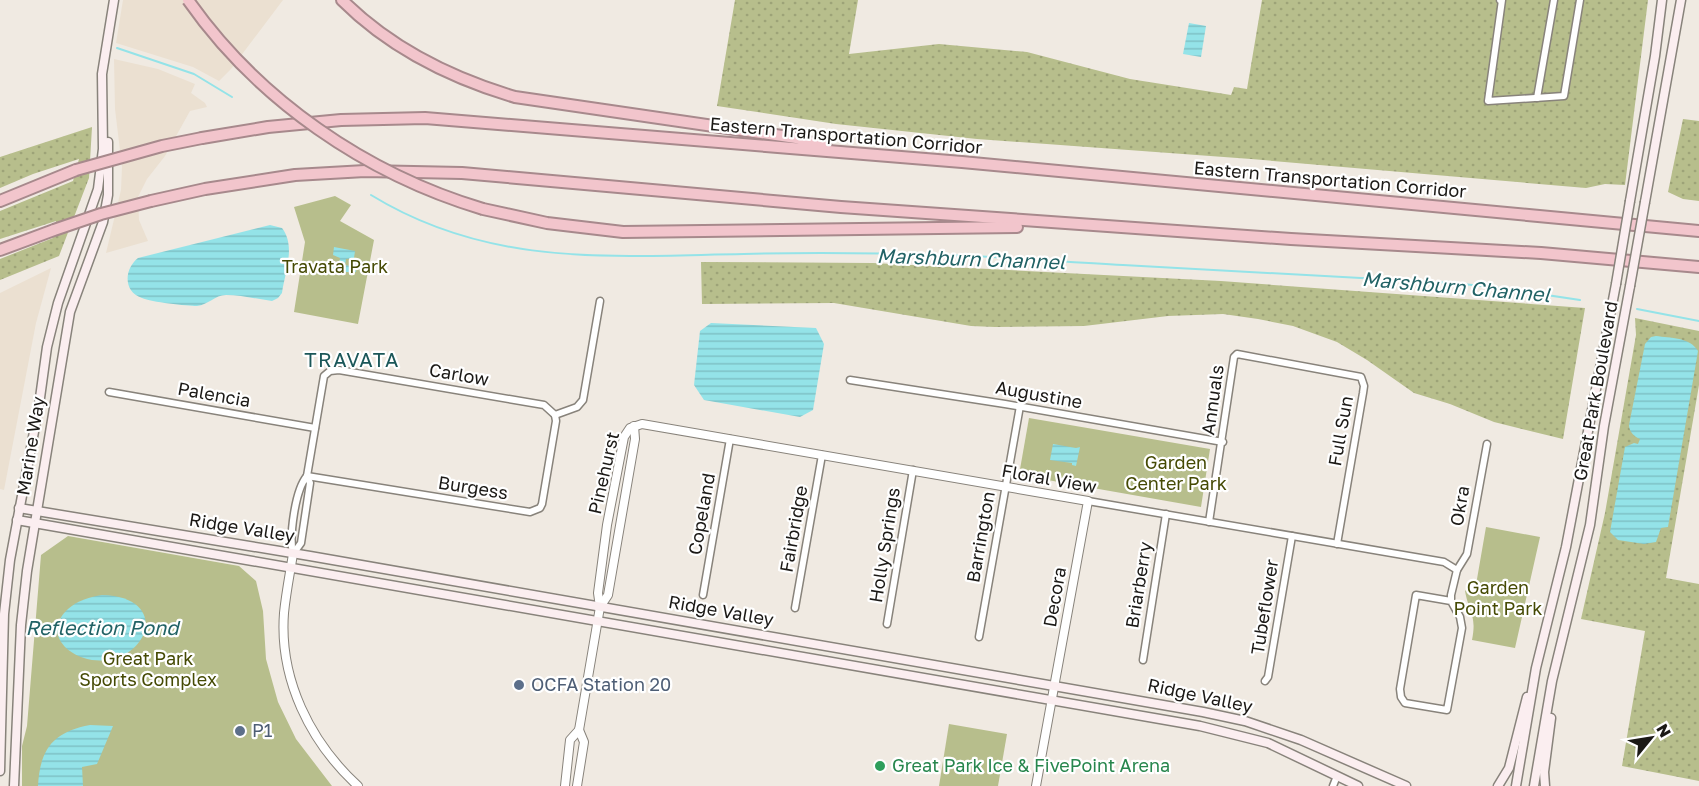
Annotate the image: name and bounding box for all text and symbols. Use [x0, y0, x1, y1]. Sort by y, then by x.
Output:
street label: Eastern Transportation Corridor [709, 112, 983, 158]
street label: Eastern Transportation Corridor [1193, 156, 1467, 202]
water label: Marshburn Channel [876, 243, 1066, 273]
park label: Travata Park [282, 255, 388, 277]
water label: Marshburn Channel [1361, 266, 1552, 306]
street label: Great Park Boulevard [1568, 299, 1622, 482]
district label: TRAVATA [304, 347, 400, 371]
street label: Carlow [428, 358, 491, 390]
street label: Annuals [1196, 363, 1228, 436]
street label: Augustine [994, 376, 1084, 412]
street label: Palencia [176, 377, 252, 411]
street label: Full Sun [1323, 394, 1357, 468]
street label: Marine Way [11, 395, 49, 497]
street label: Pinehurst [583, 429, 623, 516]
park label: Garden Center Park [1125, 451, 1227, 494]
street label: Floral View [1000, 459, 1099, 497]
street label: Burgess [437, 471, 510, 503]
street label: Copeland [683, 471, 719, 556]
street label: Fairbridge [775, 484, 811, 574]
street label: Okra [1445, 484, 1473, 528]
street label: Holly Springs [864, 486, 904, 604]
street label: Barrington [961, 489, 999, 584]
street label: Ridge Valley [188, 508, 297, 546]
street label: Briarberry [1120, 540, 1156, 630]
street label: Tubeflower [1246, 558, 1282, 656]
street label: Decora [1038, 565, 1070, 629]
park label: Garden Point Park [1454, 576, 1542, 619]
street label: Ridge Valley [667, 590, 776, 630]
water label: Reflection Pond [26, 615, 181, 639]
park label: Great Park Sports Complex [79, 647, 217, 690]
place label: OCFA Station 20 [531, 673, 671, 695]
street label: Ridge Valley [1146, 673, 1255, 717]
marker: OCFA Station 20 [512, 678, 526, 692]
north arrow [1621, 708, 1681, 768]
place label: P1 [252, 719, 273, 741]
text: N [1652, 720, 1676, 741]
marker: P1 [233, 724, 247, 738]
place label: Great Park Ice & FivePoint Arena [892, 754, 1170, 776]
marker: Great Park Ice & FivePoint Arena [873, 759, 887, 773]

